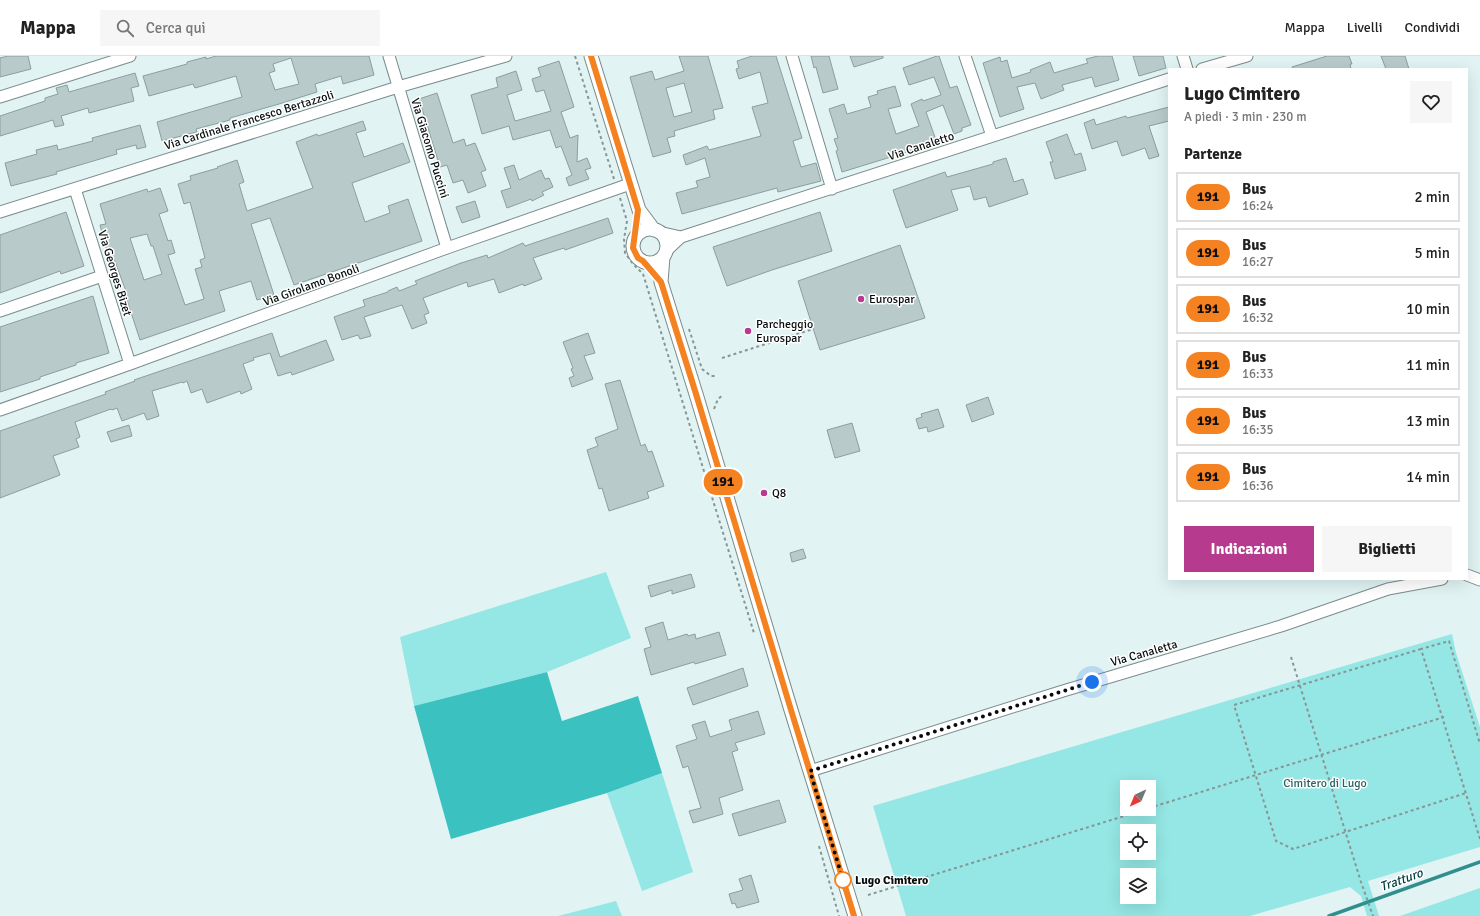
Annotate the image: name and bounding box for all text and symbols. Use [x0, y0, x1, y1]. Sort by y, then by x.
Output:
search box [100, 10, 380, 46]
text: Mappa [20, 16, 76, 40]
icon: search [114, 17, 136, 39]
text: Cerca qui [146, 19, 206, 37]
text: Mappa [1285, 19, 1325, 36]
text: Livelli [1347, 19, 1383, 36]
text: Condividi [1405, 19, 1460, 36]
button: heart [1410, 81, 1452, 123]
text: Lugo Cimitero [1184, 82, 1300, 106]
street label: Via Cardinale Francesco Bertazzoli [162, 87, 336, 153]
street label: Via Giacomo Puccini [407, 96, 452, 200]
text: A piedi · 3 min · 230 m [1184, 109, 1307, 125]
street label: Via Canaletto [886, 129, 956, 164]
text: Partenze [1184, 145, 1242, 163]
text: Bus [1242, 180, 1266, 198]
text: 191 [1197, 188, 1219, 205]
text: 2 min [1414, 188, 1450, 206]
text: 16:24 [1242, 198, 1274, 214]
street label: Via Georges Bizet [94, 228, 135, 318]
text: Bus [1242, 236, 1266, 254]
text: 191 [1197, 244, 1219, 261]
text: 5 min [1414, 244, 1450, 262]
text: 16:27 [1242, 254, 1274, 270]
street label: Via Girolamo Bonoli [261, 261, 361, 310]
place label: Eurospar [869, 292, 915, 307]
text: Bus [1242, 292, 1266, 310]
marker: Eurospar [856, 294, 866, 304]
text: 191 [1197, 300, 1219, 317]
text: 10 min [1406, 300, 1450, 318]
text: 16:32 [1242, 310, 1274, 326]
place label: Parcheggio Eurospar [756, 317, 813, 346]
marker: Parcheggio Eurospar [743, 326, 753, 336]
text: Bus [1242, 348, 1266, 366]
text: 191 [1197, 356, 1219, 373]
text: 11 min [1406, 356, 1450, 374]
text: 16:33 [1242, 366, 1274, 382]
text: Bus [1242, 404, 1266, 422]
text: 191 [1197, 412, 1219, 429]
text: 13 min [1406, 412, 1450, 430]
text: 16:35 [1242, 422, 1274, 438]
text: Bus [1242, 460, 1266, 478]
text: 191 [1197, 468, 1219, 485]
text: 14 min [1406, 468, 1450, 486]
line badge: 191 [700, 469, 746, 495]
text: 191 [712, 473, 734, 490]
text: 16:36 [1242, 478, 1274, 494]
place label: Q8 [772, 486, 786, 501]
marker: Q8 [759, 488, 769, 498]
button: Indicazioni [1184, 526, 1314, 572]
button: Biglietti [1322, 526, 1452, 572]
street label: Via Canaletta [1109, 637, 1179, 670]
your location [1082, 672, 1102, 692]
park label: Cimitero di Lugo [1283, 776, 1367, 791]
north arrow [1120, 780, 1156, 816]
map controls [1120, 780, 1156, 904]
button: locate [1120, 824, 1156, 860]
water label: Tratturo [1378, 864, 1426, 895]
button: layers [1120, 868, 1156, 904]
marker: Lugo Cimitero [834, 871, 852, 889]
place label: Lugo Cimitero [855, 873, 928, 888]

